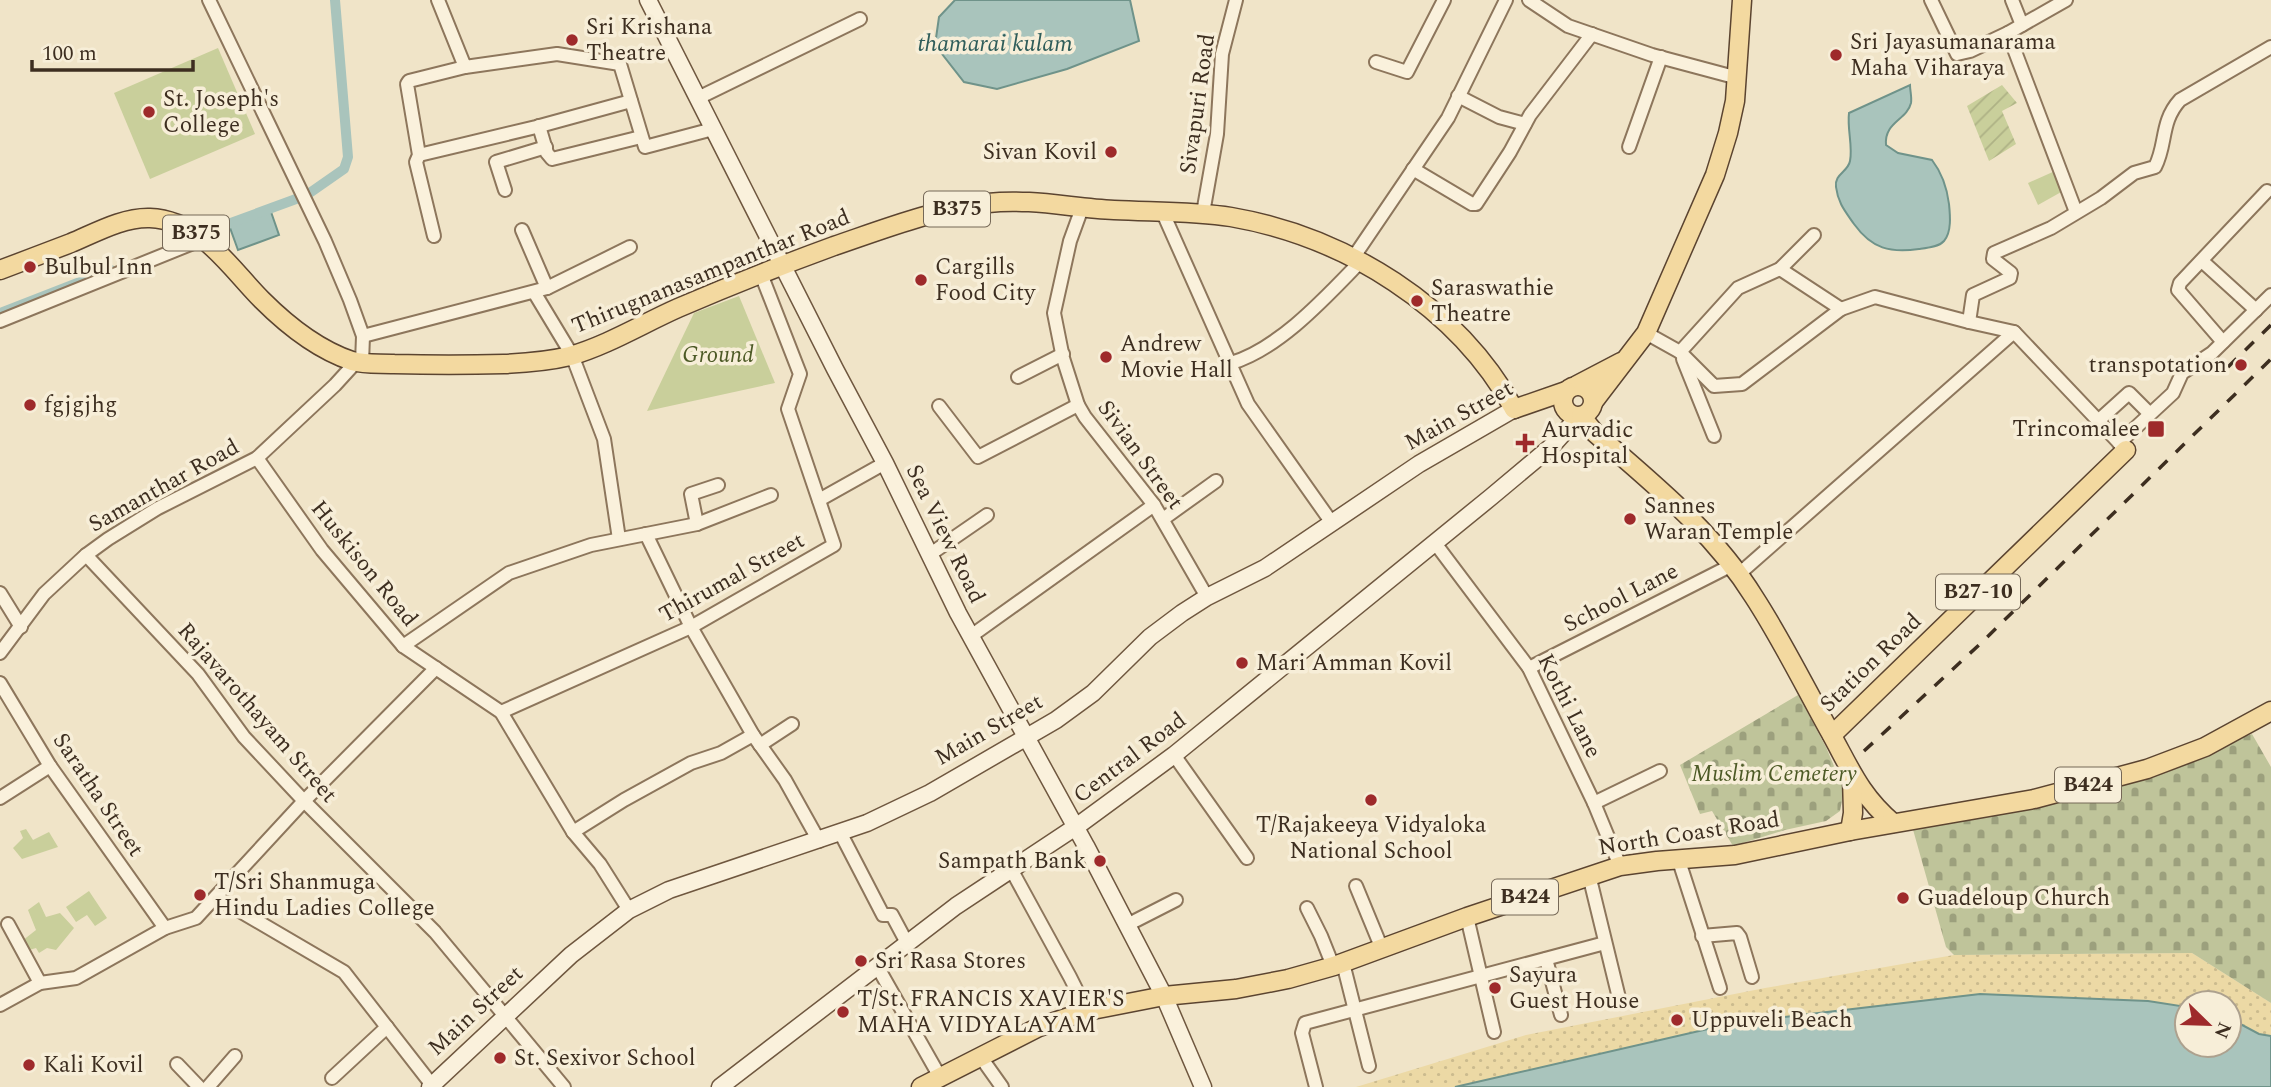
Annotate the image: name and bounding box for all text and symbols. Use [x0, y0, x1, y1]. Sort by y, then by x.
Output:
place label: Sri Krishana Theatre [586, 10, 712, 71]
place label: Sri Jayasumanarama Maha Viharaya [1850, 25, 2056, 86]
water label: thamarai kulam [917, 26, 1073, 62]
scale bar [32, 28, 192, 72]
street label: Sivapuri Road [1171, 31, 1225, 177]
marker: Sri Krishana Theatre [564, 32, 580, 48]
text: 100 m [42, 38, 97, 70]
marker: Sri Jayasumanarama Maha Viharaya [1828, 47, 1844, 63]
place label: St. Joseph's College [163, 82, 279, 143]
marker: St. Joseph's College [141, 104, 157, 120]
place label: Sivan Kovil [983, 135, 1097, 170]
marker: Sivan Kovil [1103, 144, 1119, 160]
road number: B375 [924, 192, 990, 227]
street label: Thirugnanasampanthar Road [567, 200, 856, 344]
road number: B375 [163, 216, 229, 250]
place label: Bulbul Inn [44, 250, 153, 285]
place label: Cargills Food City [935, 250, 1036, 311]
marker: Bulbul Inn [22, 259, 38, 275]
place label: Saraswathie Theatre [1431, 271, 1554, 332]
marker: Cargills Food City [913, 272, 929, 288]
marker: Saraswathie Theatre [1409, 293, 1425, 309]
place label: Andrew Movie Hall [1120, 327, 1233, 388]
park label: Ground [682, 338, 754, 373]
place label: transpotation [2089, 348, 2227, 383]
marker: Andrew Movie Hall [1098, 349, 1114, 365]
marker: transpotation [2233, 357, 2249, 373]
street label: Main Street [1398, 372, 1520, 460]
place label: fgjgjhg [44, 388, 117, 423]
street label: Sivian Street [1088, 393, 1192, 517]
marker: fgjgjhg [22, 397, 38, 413]
place label: Trincomalee [2012, 412, 2140, 447]
place label: Aurvadic Hospital [1541, 413, 1633, 474]
marker: Trincomalee [2146, 419, 2166, 439]
street label: Samanthar Road [82, 430, 246, 542]
marker: Aurvadic Hospital [1515, 433, 1535, 453]
street label: Sea View Road [896, 458, 994, 610]
place label: Sannes Waran Temple [1644, 489, 1793, 550]
street label: Huskison Road [302, 493, 426, 635]
marker: Sannes Waran Temple [1622, 511, 1638, 527]
street label: Thirumal Street [653, 524, 811, 632]
street label: School Lane [1557, 554, 1685, 642]
road number: B27-10 [1936, 574, 2020, 610]
street label: Station Road [1812, 605, 1930, 721]
street label: Rajavarothayam Street [168, 615, 346, 811]
place label: Mari Amman Kovil [1256, 646, 1452, 681]
street label: Kothi Lane [1528, 648, 1610, 764]
marker: Mari Amman Kovil [1234, 655, 1250, 671]
street label: Main Street [928, 685, 1050, 775]
street label: Central Road [1066, 703, 1194, 812]
street label: Saratha Street [43, 726, 153, 864]
park label: Muslim Cemetery [1691, 757, 1858, 792]
road number: B424 [2055, 768, 2121, 802]
marker: T/Rajakeeya Vidyaloka National School [1363, 792, 1379, 808]
street label: North Coast Road [1596, 802, 1782, 866]
place label: T/Rajakeeya Vidyaloka National School [1256, 808, 1486, 869]
place label: Sampath Bank [938, 844, 1086, 879]
marker: Sampath Bank [1092, 853, 1108, 869]
place label: T/Sri Shanmuga Hindu Ladies College [214, 865, 435, 926]
road number: B424 [1492, 880, 1558, 914]
place label: Guadeloup Church [1917, 881, 2110, 916]
marker: T/Sri Shanmuga Hindu Ladies College [192, 887, 208, 903]
marker: Guadeloup Church [1895, 890, 1911, 906]
place label: Sri Rasa Stores [875, 944, 1026, 979]
marker: Sri Rasa Stores [853, 953, 869, 969]
street label: Main Street [420, 957, 532, 1065]
place label: Sayura Guest House [1509, 958, 1639, 1019]
marker: Sayura Guest House [1487, 980, 1503, 996]
place label: T/St. FRANCIS XAVIER'S MAHA VIDYALAYAM [857, 982, 1125, 1043]
north arrow [2173, 989, 2243, 1059]
place label: Uppuveli Beach [1691, 1003, 1852, 1038]
marker: T/St. FRANCIS XAVIER'S MAHA VIDYALAYAM [835, 1004, 851, 1020]
marker: Uppuveli Beach [1669, 1012, 1685, 1028]
text: N [2206, 1017, 2239, 1043]
place label: St. Sexivor School [514, 1041, 695, 1076]
place label: Kali Kovil [43, 1048, 143, 1083]
marker: St. Sexivor School [492, 1050, 508, 1066]
marker: Kali Kovil [21, 1057, 37, 1073]

